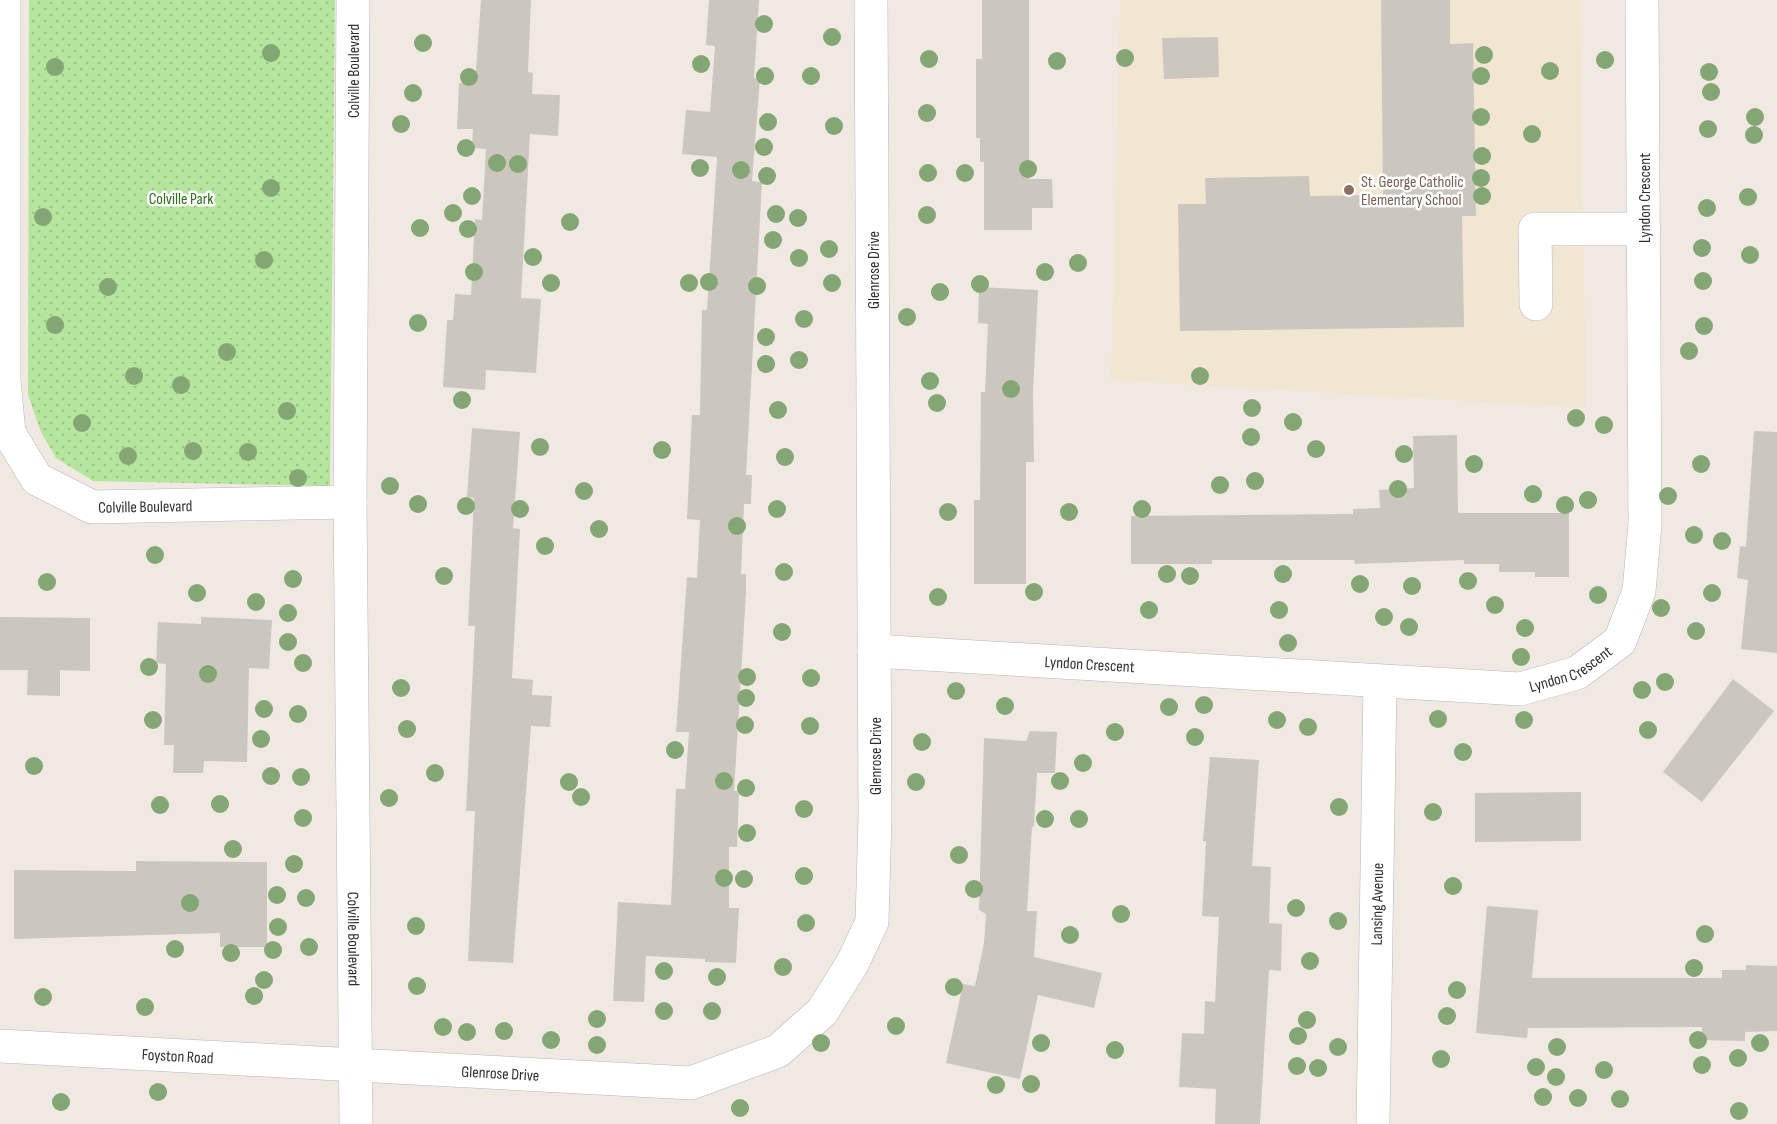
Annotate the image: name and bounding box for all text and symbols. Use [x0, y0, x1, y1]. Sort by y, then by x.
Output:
street label: Colville Boulevard [345, 24, 364, 118]
street label: Lyndon Crescent [1636, 153, 1655, 243]
place label: St. George Catholic Elementary School [1361, 173, 1464, 210]
marker: St. George Catholic Elementary School [1342, 183, 1356, 197]
park label: Colville Park [149, 190, 213, 209]
street label: Glenrose Drive [865, 231, 884, 309]
street label: Colville Boulevard [98, 497, 193, 518]
street label: Lyndon Crescent [1527, 642, 1616, 697]
street label: Lyndon Crescent [1044, 653, 1135, 677]
street label: Glenrose Drive [867, 717, 886, 795]
street label: Lansing Avenue [1368, 863, 1388, 946]
street label: Colville Boulevard [343, 892, 363, 986]
street label: Foyston Road [141, 1046, 214, 1068]
street label: Glenrose Drive [461, 1063, 540, 1086]

